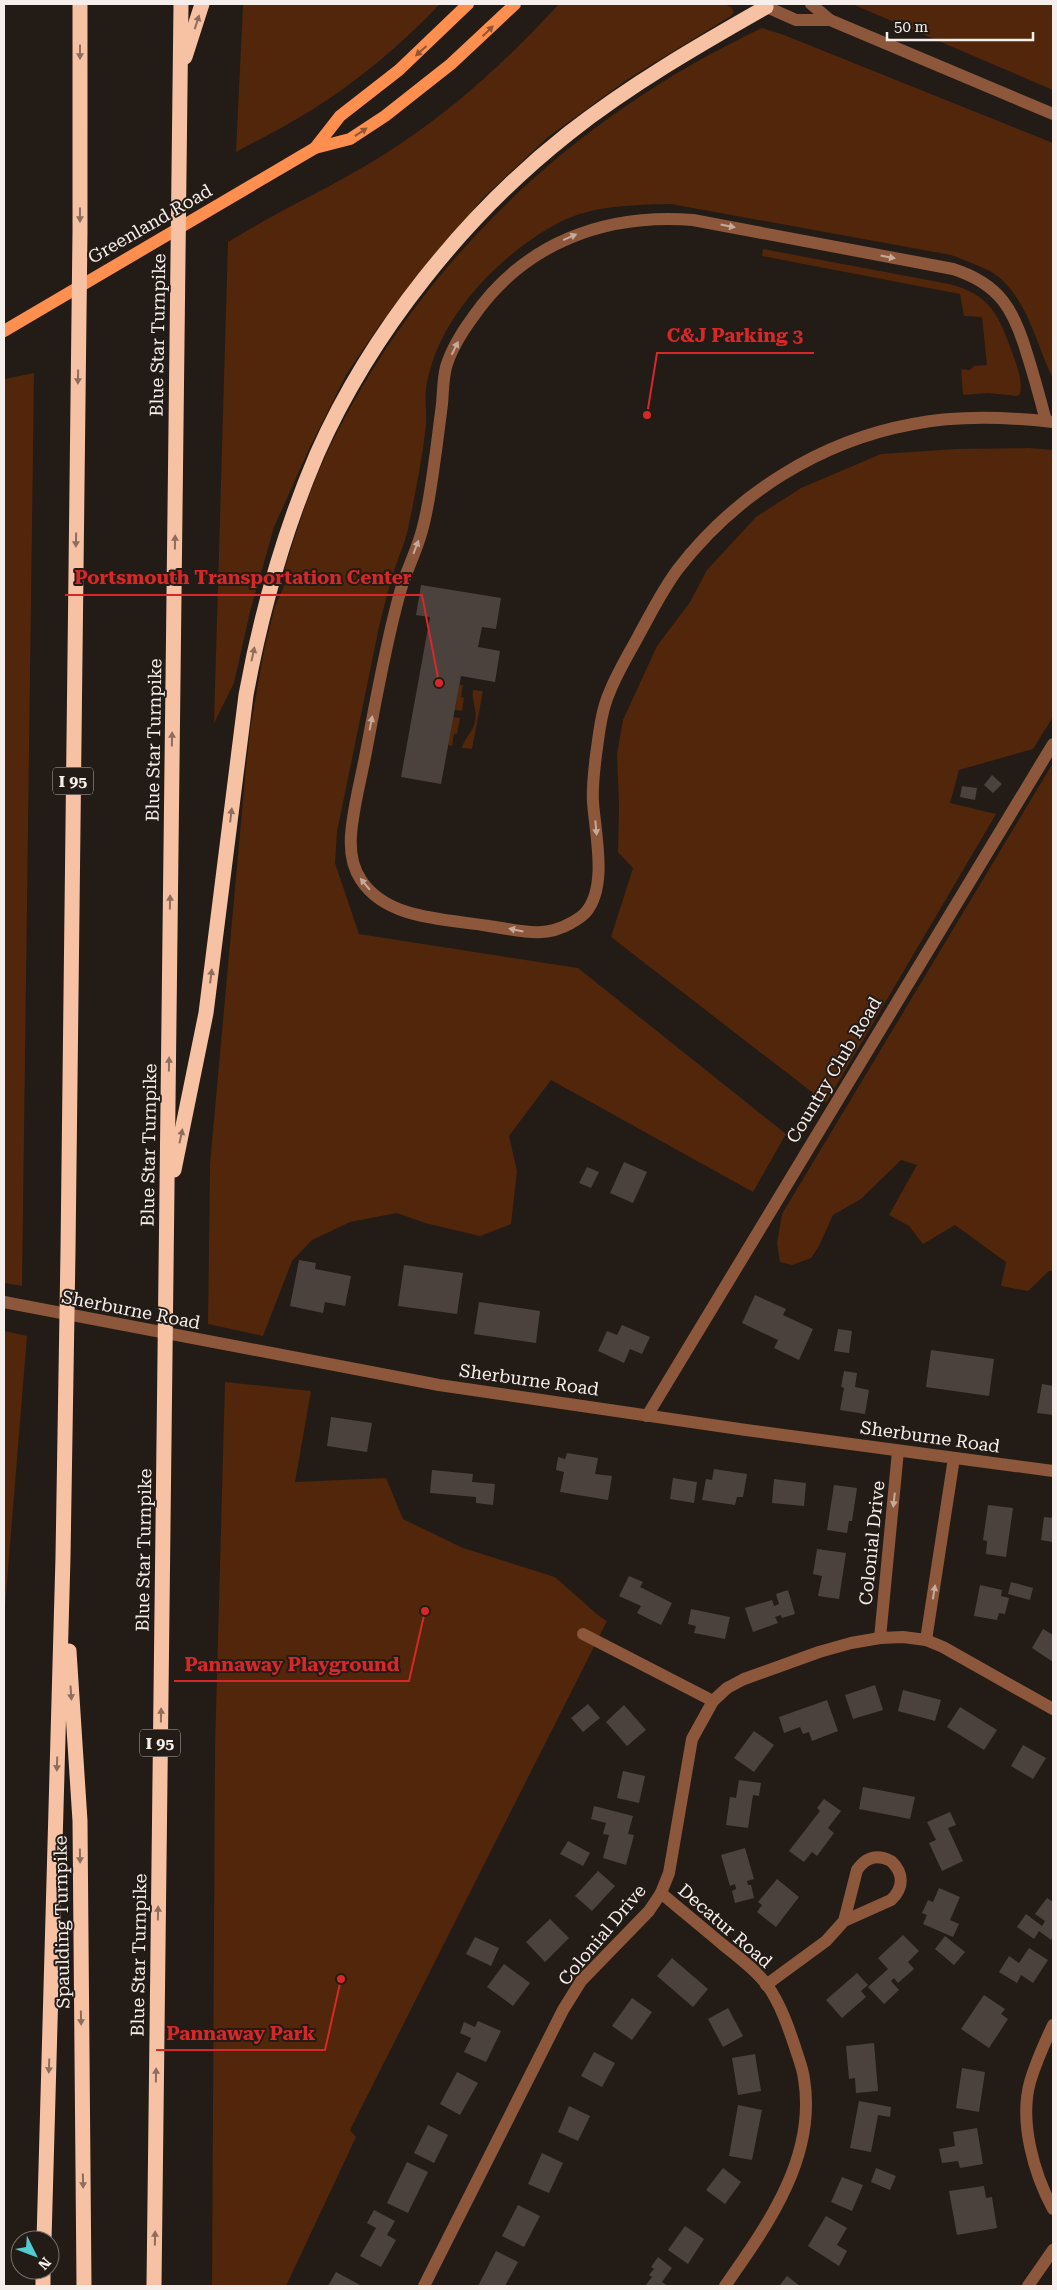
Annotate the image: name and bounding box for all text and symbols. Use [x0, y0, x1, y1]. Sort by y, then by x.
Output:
scale bar [887, 10, 1033, 42]
one-way arrow [193, 14, 201, 29]
text: 50 m [894, 18, 929, 36]
one-way arrow [481, 25, 493, 37]
one-way arrow [77, 45, 85, 61]
one-way arrow [415, 45, 428, 56]
one-way arrow [354, 127, 367, 137]
street label: Greenland Road [84, 179, 216, 268]
one-way arrow [76, 207, 84, 223]
one-way arrow [721, 223, 737, 231]
one-way arrow [562, 233, 577, 242]
street label: Blue Star Turnpike [146, 253, 169, 417]
one-way arrow [881, 253, 897, 261]
callout: C&J Parking 3 [657, 319, 814, 353]
text: C&J Parking 3 [667, 324, 804, 347]
one-way arrow [451, 341, 459, 355]
one-way arrow [74, 370, 82, 386]
one-way arrow [71, 532, 79, 548]
one-way arrow [171, 534, 179, 550]
one-way arrow [413, 540, 420, 555]
callout: Portsmouth Transportation Center [65, 561, 422, 595]
text: Portsmouth Transportation Center [75, 566, 412, 589]
one-way arrow [250, 646, 258, 662]
street label: Blue Star Turnpike [142, 658, 165, 822]
one-way arrow [368, 715, 376, 731]
one-way arrow [169, 731, 177, 747]
road number: I 95 [53, 768, 93, 794]
one-way arrow [227, 807, 235, 823]
one-way arrow [592, 820, 600, 836]
one-way arrow [359, 879, 371, 891]
one-way arrow [167, 894, 175, 910]
one-way arrow [508, 926, 524, 934]
one-way arrow [207, 968, 215, 984]
street label: Country Club Road [782, 993, 886, 1147]
one-way arrow [165, 1056, 173, 1072]
street label: Blue Star Turnpike [137, 1063, 160, 1227]
one-way arrow [177, 1128, 185, 1143]
street label: Sherburne Road [60, 1286, 203, 1333]
street label: Sherburne Road [458, 1359, 601, 1400]
street label: Sherburne Road [859, 1416, 1002, 1457]
street label: Blue Star Turnpike [132, 1468, 155, 1632]
street label: Colonial Drive [855, 1480, 888, 1606]
one-way arrow [890, 1492, 898, 1508]
one-way arrow [930, 1584, 938, 1600]
callout: Pannaway Playground [174, 1647, 409, 1681]
text: Pannaway Playground [185, 1653, 400, 1676]
one-way arrow [68, 1686, 76, 1702]
one-way arrow [157, 1707, 165, 1723]
road number: I 95 [140, 1730, 180, 1756]
one-way arrow [53, 1756, 61, 1772]
street label: Spaulding Turnpike [49, 1835, 74, 2009]
one-way arrow [76, 1848, 84, 1864]
street label: Blue Star Turnpike [127, 1873, 150, 2037]
street label: Decatur Road [674, 1879, 777, 1972]
street label: Colonial Drive [553, 1880, 650, 1989]
one-way arrow [154, 1904, 162, 1920]
one-way arrow [78, 2010, 86, 2026]
callout: Pannaway Park [156, 2016, 325, 2050]
text: Pannaway Park [167, 2022, 315, 2045]
one-way arrow [45, 2058, 53, 2074]
one-way arrow [153, 2067, 161, 2083]
one-way arrow [79, 2173, 87, 2189]
one-way arrow [151, 2229, 159, 2245]
north arrow [10, 2230, 60, 2280]
text: N [35, 2254, 54, 2273]

